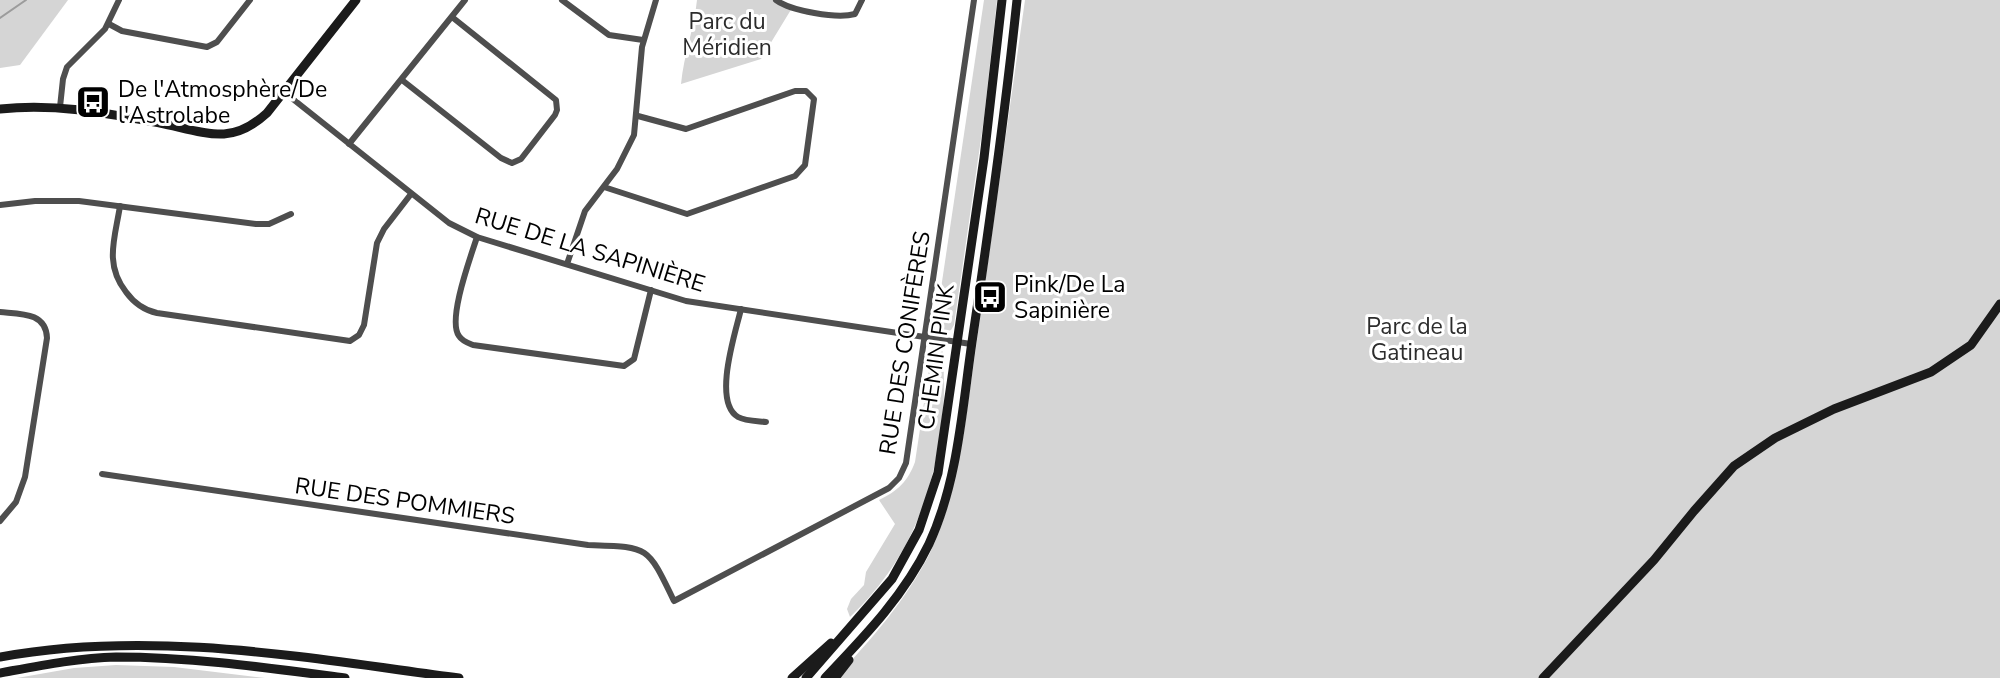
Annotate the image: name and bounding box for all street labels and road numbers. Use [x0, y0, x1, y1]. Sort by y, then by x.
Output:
street label: RUE DE LA SAPINIÈRE [471, 200, 709, 300]
street label: RUE DES CONIFÈRES [872, 229, 938, 457]
street label: CHEMIN PINK [910, 282, 962, 432]
street label: RUE DES POMMIERS [293, 470, 517, 532]

